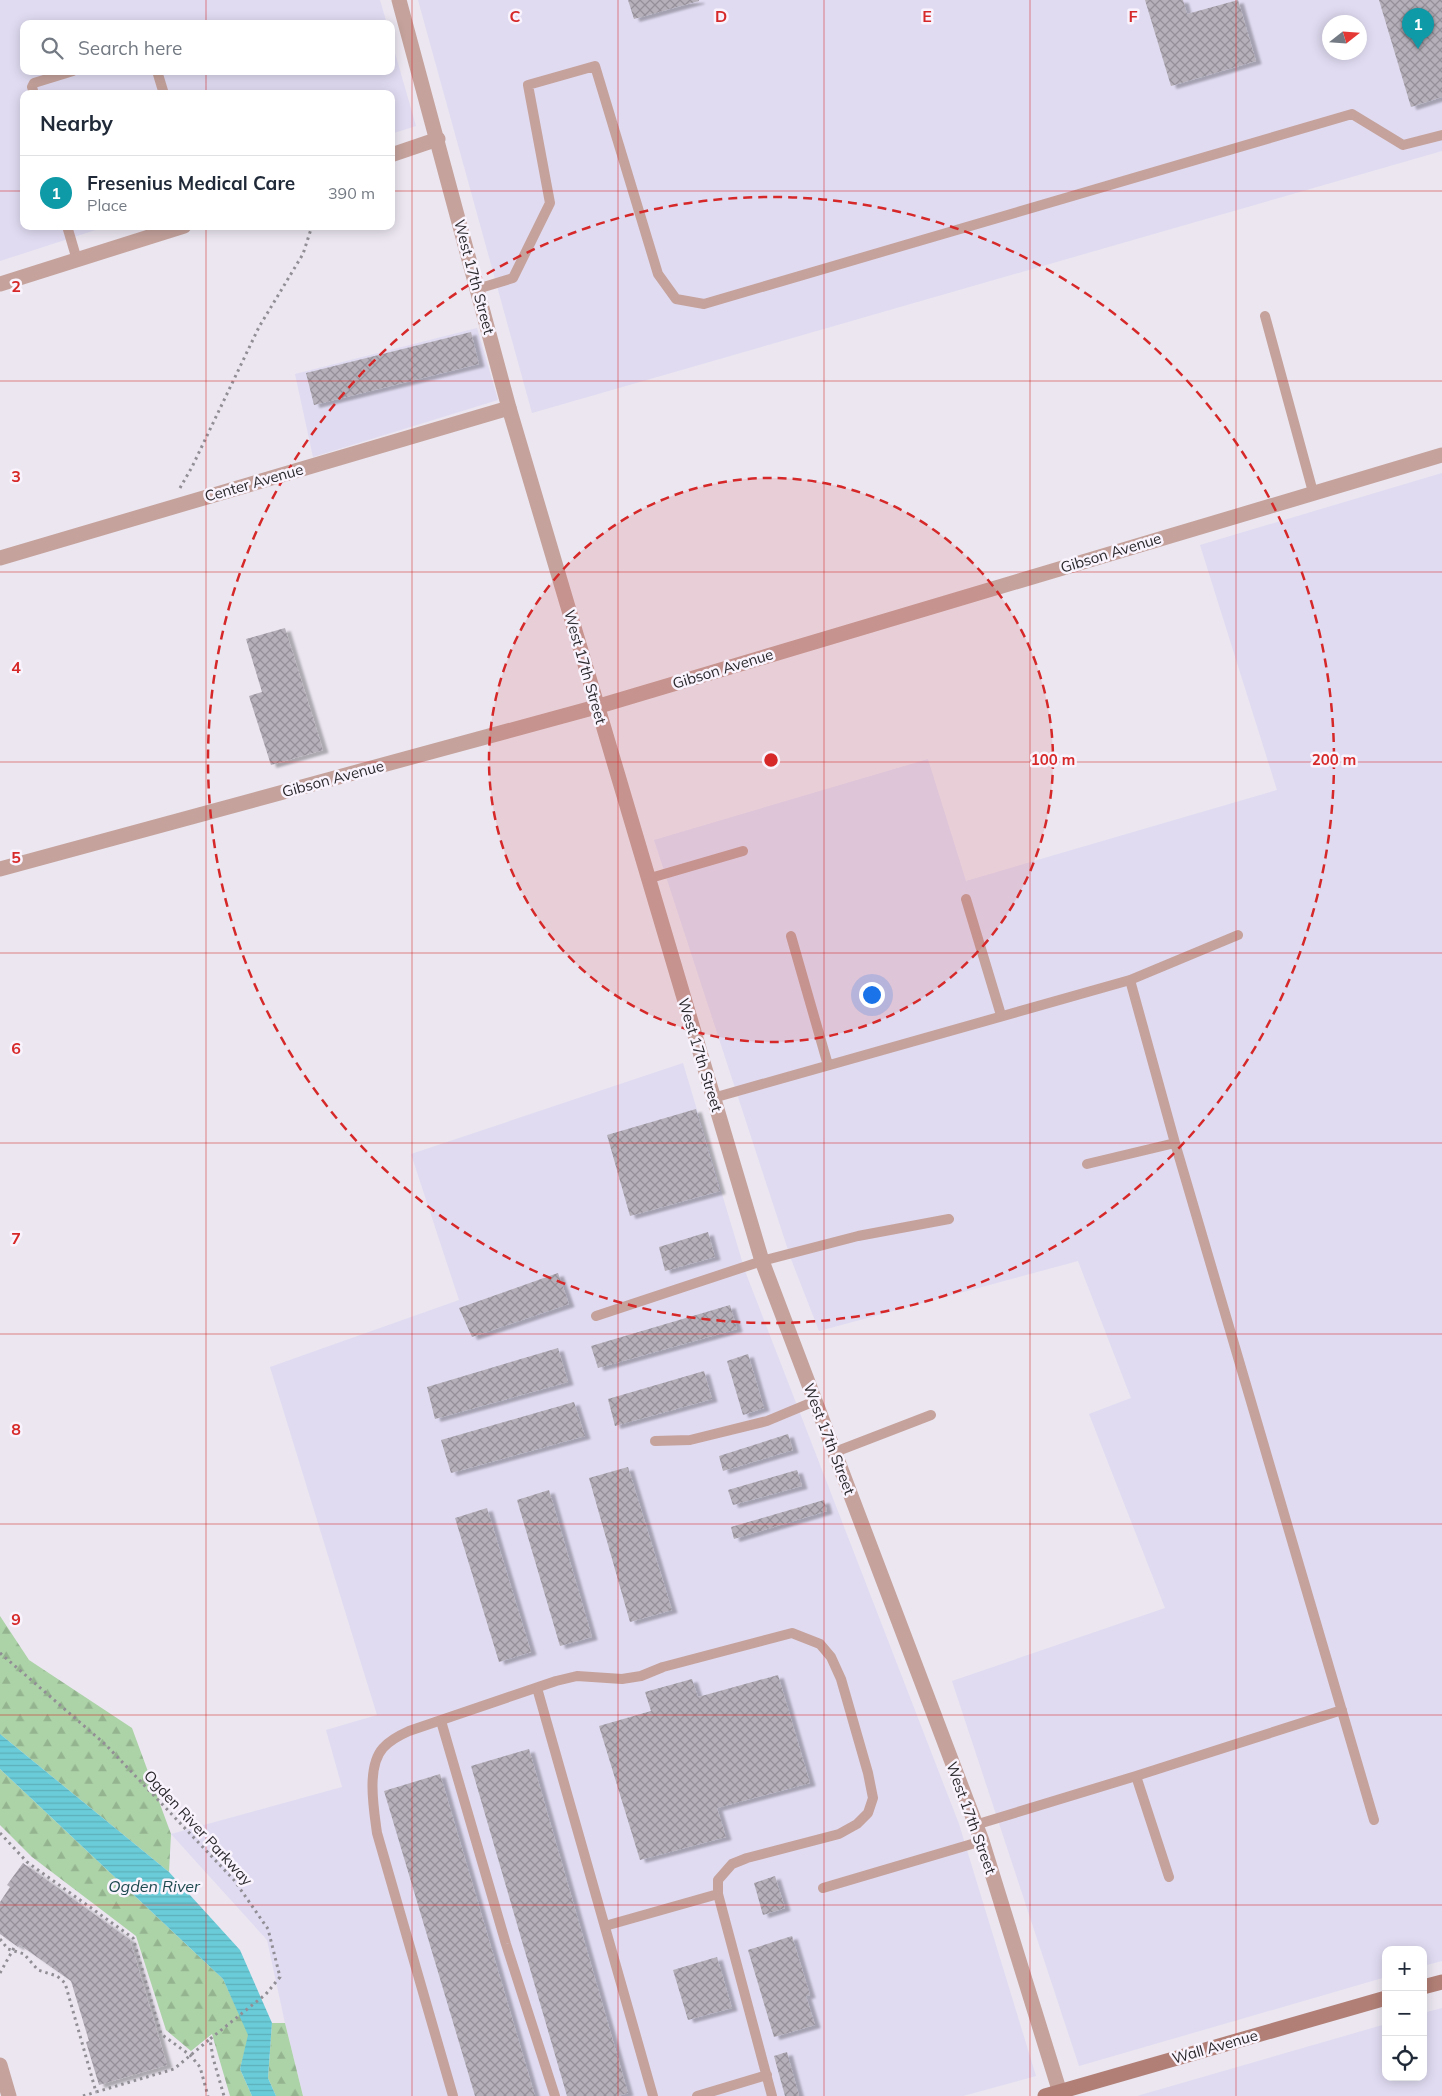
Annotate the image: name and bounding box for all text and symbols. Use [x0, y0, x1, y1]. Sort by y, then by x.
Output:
text: C [510, 6, 521, 26]
text: D [715, 6, 727, 26]
text: E [922, 6, 932, 26]
text: F [1128, 6, 1138, 26]
pin: 1 [1402, 8, 1434, 49]
north arrow [1322, 15, 1367, 60]
search box [20, 20, 395, 75]
icon: search [38, 34, 66, 62]
text: Search here [78, 36, 182, 60]
text: Nearby [40, 110, 113, 136]
text: Fresenius Medical Care [87, 171, 295, 195]
text: 1 [51, 183, 61, 203]
text: 390 m [328, 183, 375, 203]
text: Place [87, 195, 127, 215]
street label: West 17th Street [450, 217, 499, 336]
text: 2 [11, 276, 21, 296]
street label: Center Avenue [202, 459, 305, 506]
text: 3 [11, 466, 21, 486]
street label: Gibson Avenue [1058, 528, 1164, 577]
street label: West 17th Street [560, 608, 611, 726]
street label: Gibson Avenue [670, 644, 776, 693]
text: 4 [11, 657, 21, 677]
text: 100 m [1031, 750, 1075, 769]
text: 200 m [1312, 750, 1356, 769]
centre of rings [762, 751, 780, 769]
street label: Gibson Avenue [280, 756, 386, 801]
text: 5 [11, 847, 21, 867]
your location [859, 982, 885, 1008]
street label: West 17th Street [674, 996, 727, 1114]
text: 6 [11, 1038, 21, 1058]
text: 7 [11, 1228, 21, 1248]
street label: West 17th Street [799, 1380, 859, 1497]
text: 8 [11, 1419, 21, 1439]
text: 9 [11, 1609, 21, 1629]
street label: West 17th Street [942, 1759, 1001, 1876]
street label: Ogden River Parkway [140, 1767, 256, 1889]
water label: Ogden River [108, 1876, 200, 1896]
map controls [1382, 1946, 1427, 2081]
button: + [1382, 1946, 1427, 1991]
button: − [1382, 1991, 1427, 2036]
street label: Wall Avenue [1170, 2025, 1260, 2068]
button: locate [1382, 2036, 1427, 2081]

